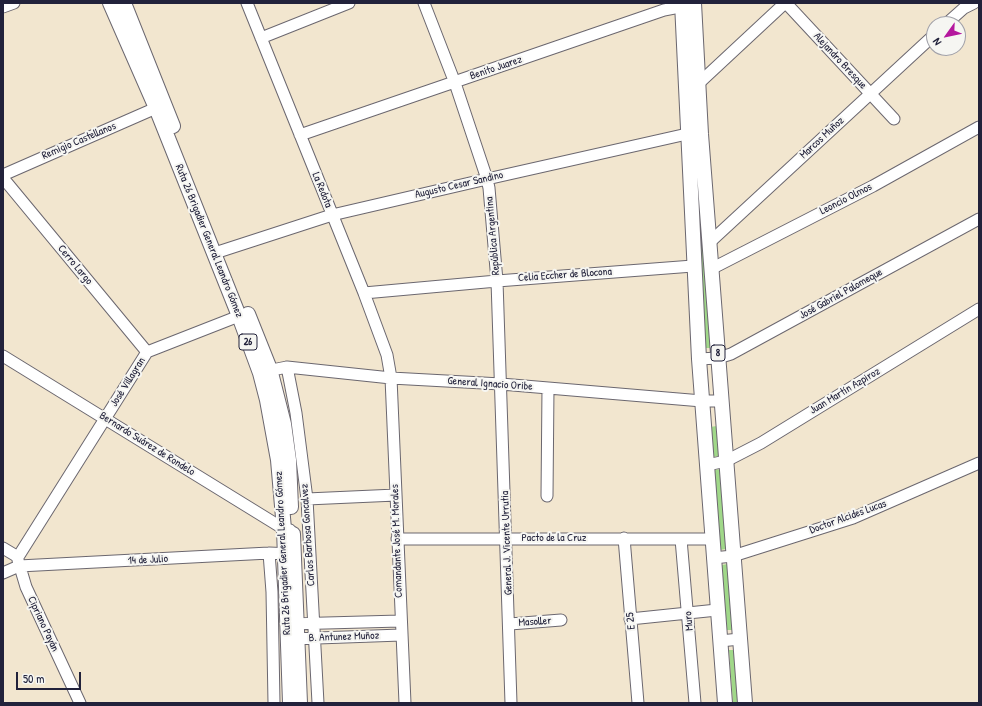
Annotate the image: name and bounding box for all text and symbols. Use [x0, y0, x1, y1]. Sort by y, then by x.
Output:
north arrow [926, 16, 966, 56]
street label: Alejandro Bresque [811, 30, 869, 92]
text: N [929, 36, 944, 48]
street label: Benito Juarez [468, 53, 524, 83]
street label: Marcos Muñoz [797, 114, 847, 162]
street label: Remigio Castellanos [40, 119, 118, 163]
street label: Ruta 26 Brigadier General Leandro Gómez [172, 162, 246, 320]
street label: Augusto Cesar Sandino [414, 168, 504, 202]
street label: La Redota [309, 170, 335, 210]
street label: Leoncio Olmos [818, 180, 874, 218]
street label: República Argentina [483, 196, 503, 276]
street label: Cerro Largo [55, 242, 95, 288]
street label: Celia Eccher de Blocona [518, 265, 612, 285]
street label: José Gabriel Palomeque [797, 266, 885, 322]
road number: 26 [239, 334, 257, 350]
road number: 8 [711, 345, 725, 361]
street label: José Villagran [108, 355, 148, 409]
street label: Juan Martín Azpiroz [807, 365, 883, 417]
street label: General Ignacio Oribe [447, 374, 533, 394]
street label: Bernardo Suárez de Rondelo [97, 409, 197, 479]
street label: Ruta 26 Brigadier General Leandro Gómez [272, 471, 294, 635]
street label: Carlos Barbosa Goncalvez [298, 483, 318, 587]
street label: Comandante José M. Morales [388, 484, 406, 598]
street label: General J. Vicente Urrutia [499, 491, 515, 595]
street label: Doctor Alcides Lucas [808, 497, 888, 537]
street label: Pacto de la Cruz [522, 531, 586, 545]
street label: 14 de Julio [128, 552, 168, 568]
street label: Cipriano Payán [24, 594, 62, 654]
street label: Muro [682, 611, 696, 631]
street label: E 25 [624, 612, 638, 630]
street label: Masoller [518, 614, 552, 630]
street label: B. Antunez Muñoz [308, 629, 380, 645]
scale bar [18, 664, 83, 690]
text: 50 m [23, 670, 44, 687]

